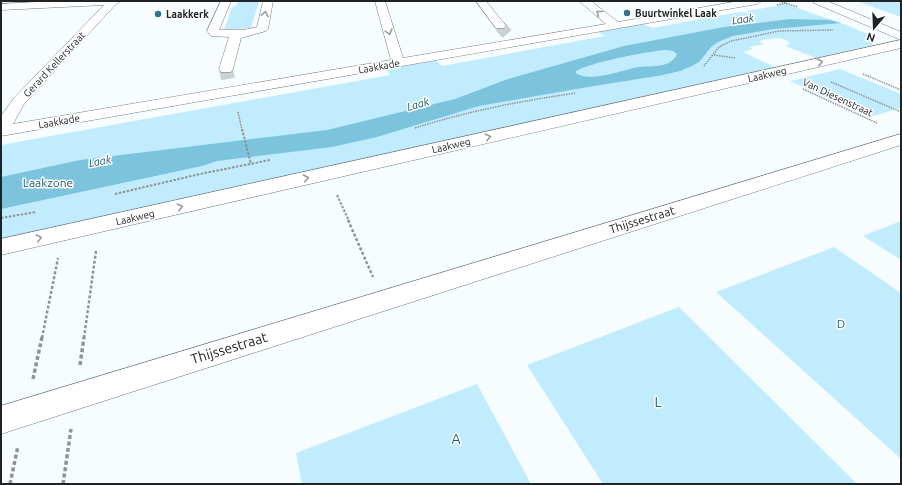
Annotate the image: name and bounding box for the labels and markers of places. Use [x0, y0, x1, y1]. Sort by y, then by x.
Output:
marker: Buurtwinkel Laak [622, 8, 632, 18]
place label: Buurtwinkel Laak [635, 8, 717, 19]
marker: Laakkerk [153, 9, 163, 19]
place label: Laakkerk [166, 9, 209, 20]

